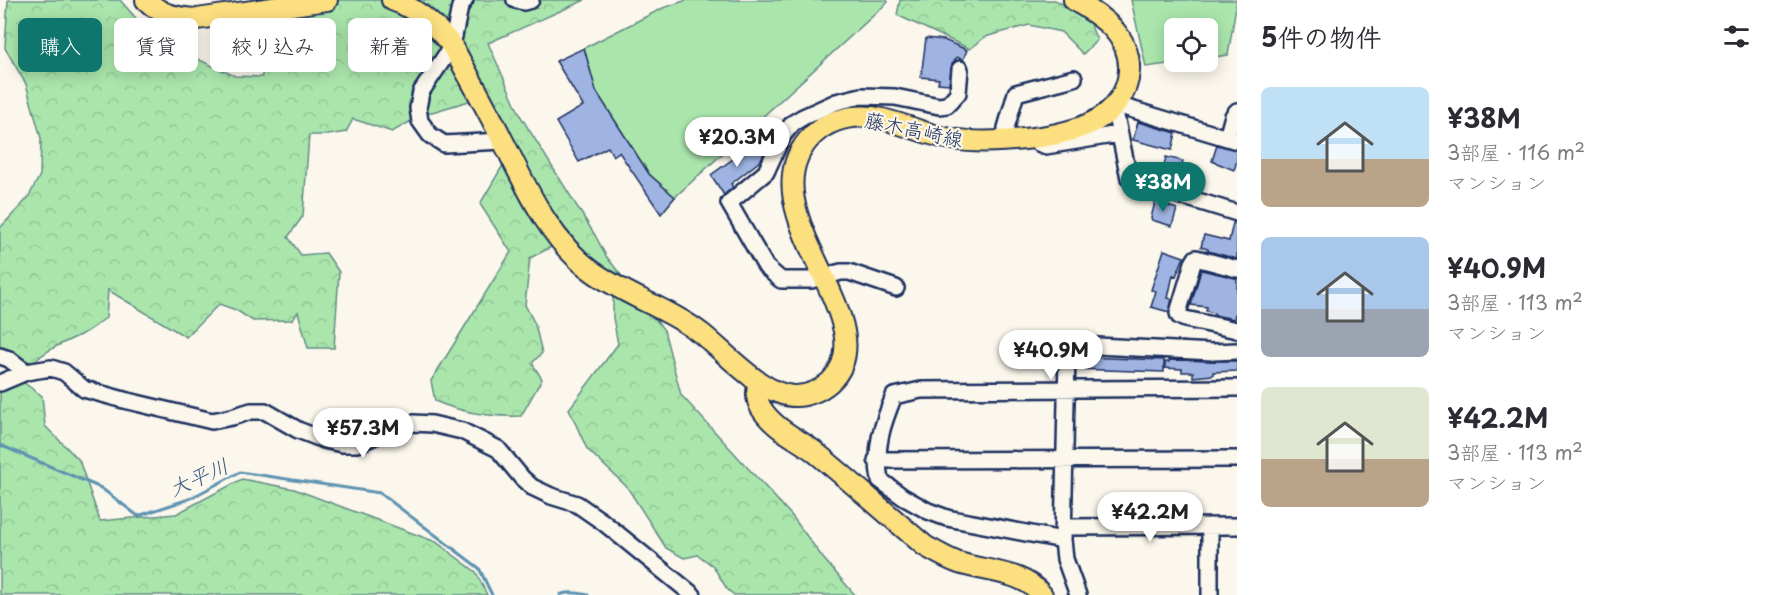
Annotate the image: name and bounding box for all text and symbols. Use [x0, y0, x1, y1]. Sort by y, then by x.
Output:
text: 5件の物件 [1261, 17, 1382, 56]
chip: 購入 [18, 18, 102, 72]
chip: 賃貸 [114, 18, 198, 72]
chip: 絞り込み [210, 18, 336, 72]
chip: 新着 [348, 18, 432, 72]
map controls [1164, 18, 1218, 72]
button: locate [1164, 18, 1218, 72]
icon: filters [1720, 20, 1753, 53]
text: ¥38M [1447, 98, 1521, 137]
street label: 藤木高崎線 [862, 104, 966, 154]
icon: home [1309, 111, 1381, 183]
pin: ¥20.3M [688, 117, 786, 168]
text: ¥20.3M [699, 121, 775, 151]
text: 3部屋 · 116 m² [1447, 137, 1585, 167]
pin: ¥38M [1127, 162, 1199, 213]
text: ¥38M [1135, 166, 1191, 196]
text: マンション [1447, 167, 1546, 197]
text: ¥40.9M [1447, 248, 1546, 287]
icon: home [1309, 261, 1381, 333]
text: 3部屋 · 113 m² [1447, 287, 1583, 317]
text: マンション [1447, 317, 1546, 347]
pin: ¥40.9M [1002, 330, 1100, 381]
text: ¥40.9M [1013, 334, 1089, 364]
text: ¥42.2M [1447, 398, 1548, 437]
pin: ¥57.3M [314, 408, 412, 459]
icon: home [1309, 411, 1381, 483]
text: ¥57.3M [327, 412, 399, 442]
text: 3部屋 · 113 m² [1447, 437, 1583, 467]
water label: 大平川 [163, 449, 233, 503]
text: マンション [1447, 467, 1546, 497]
pin: ¥42.2M [1101, 492, 1199, 543]
text: ¥42.2M [1111, 496, 1189, 526]

